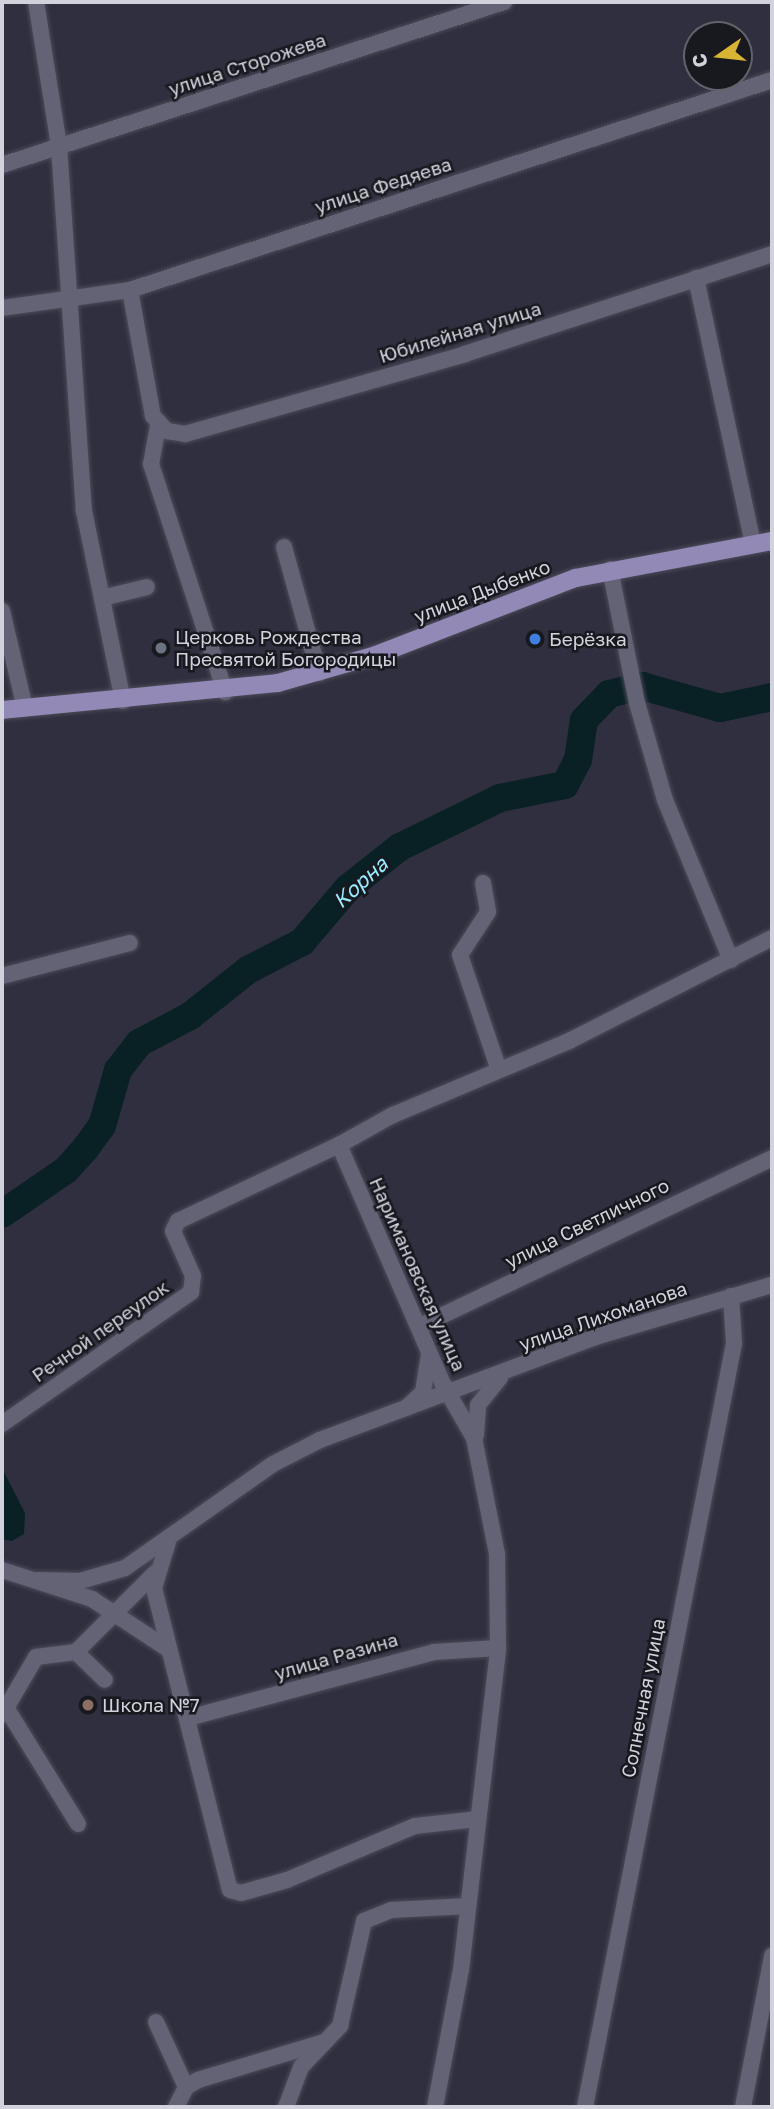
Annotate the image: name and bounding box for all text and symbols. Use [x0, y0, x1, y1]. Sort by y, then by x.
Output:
north arrow [683, 21, 753, 91]
street label: улица Сторожева [166, 28, 328, 100]
text: С [686, 51, 712, 70]
street label: улица Федяева [312, 152, 454, 218]
street label: Юбилейная улица [376, 297, 544, 367]
street label: улица Дыбенко [411, 555, 553, 627]
place label: Церковь Рождества Пресвятой Богородицы [175, 626, 396, 670]
place label: Берёзка [549, 628, 627, 650]
marker: Берёзка [527, 631, 543, 647]
marker: Церковь Рождества Пресвятой Богородицы [153, 640, 169, 656]
water label: Корна [328, 851, 392, 913]
street label: улица Светличного [501, 1173, 673, 1273]
street label: Наримановская улица [365, 1174, 471, 1374]
street label: Речной переулок [27, 1275, 173, 1387]
street label: улица Лихоманова [516, 1277, 690, 1355]
street label: Солнечная улица [616, 1616, 670, 1780]
street label: улица Разина [272, 1627, 400, 1685]
place label: Школа №7 [102, 1694, 200, 1716]
marker: Школа №7 [80, 1697, 96, 1713]

